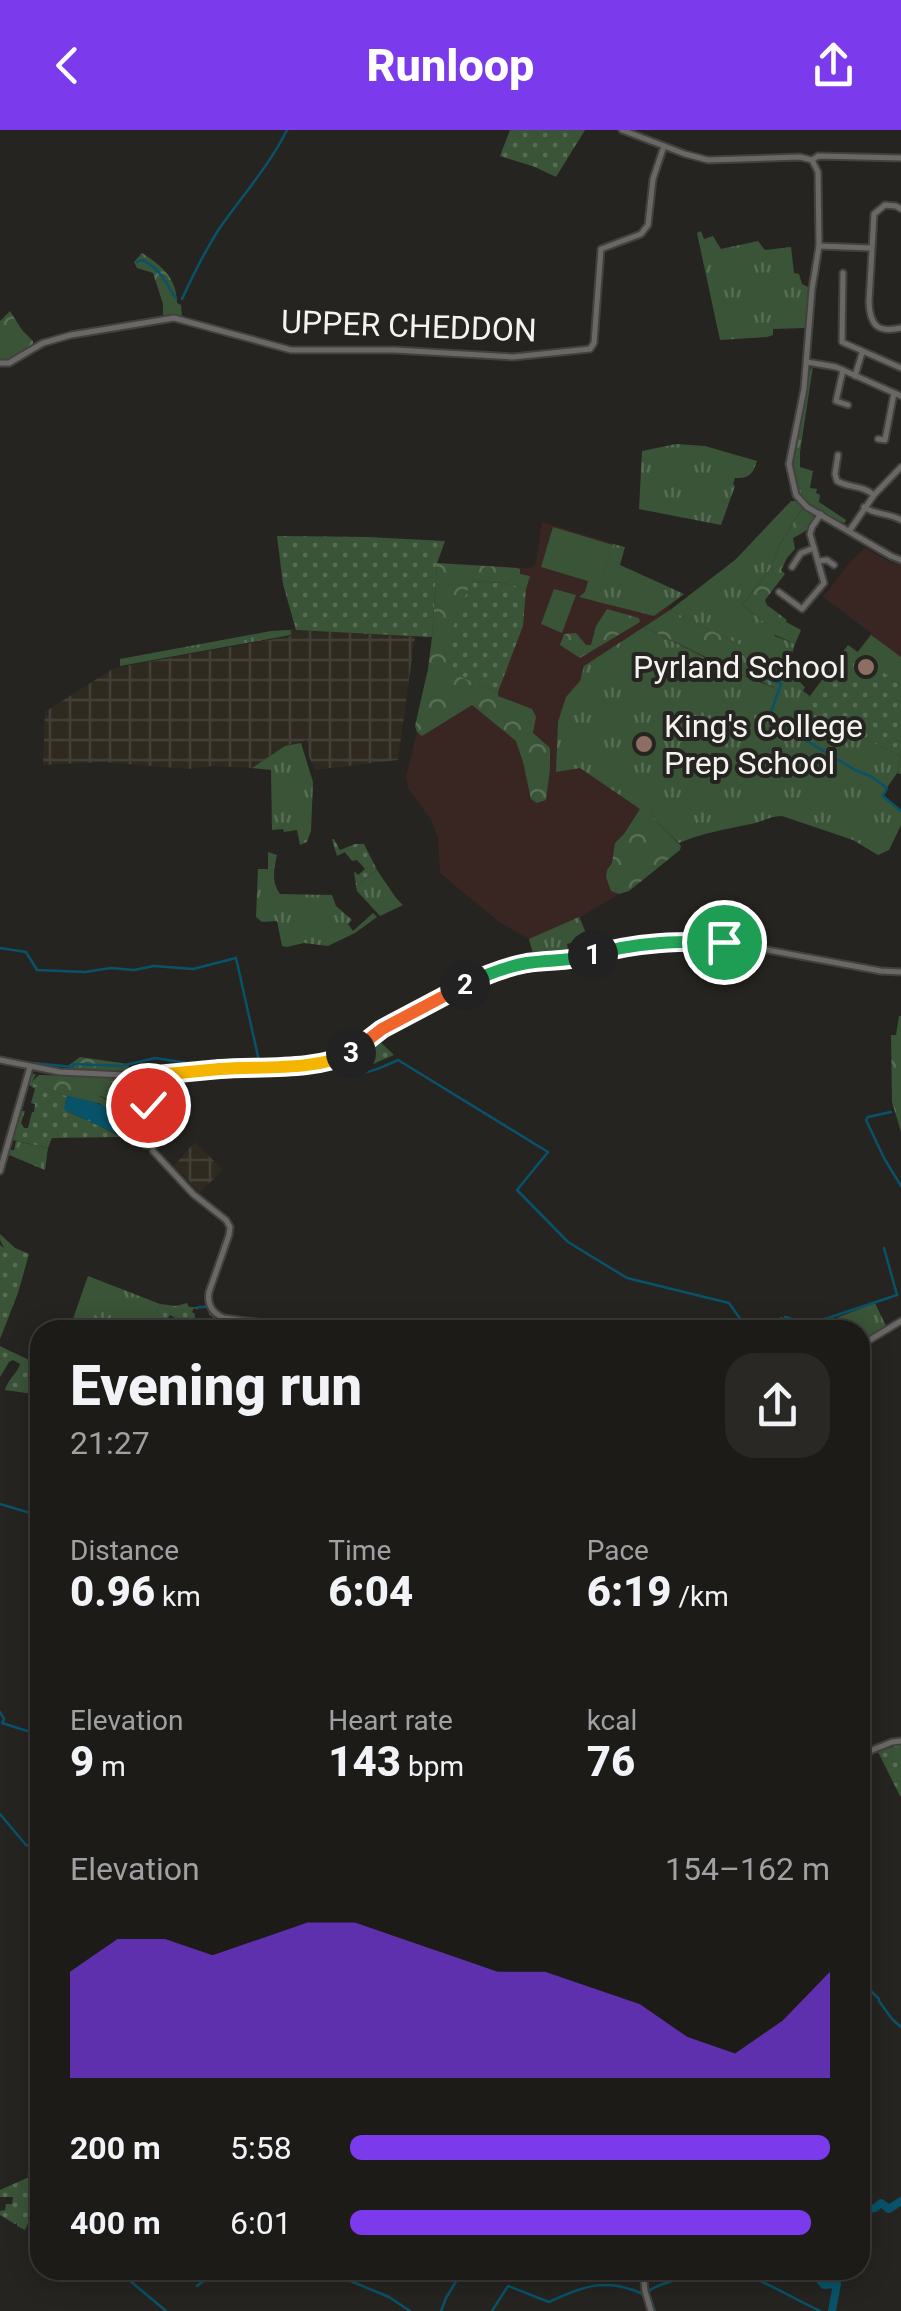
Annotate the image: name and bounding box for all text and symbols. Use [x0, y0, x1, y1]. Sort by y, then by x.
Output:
icon: back [40, 38, 95, 93]
icon: share [806, 38, 861, 93]
text: Runloop [367, 39, 534, 92]
street label: UPPER CHEDDON [281, 303, 537, 349]
place label: Pyrland School [633, 648, 846, 686]
marker: Pyrland School [855, 656, 877, 678]
place label: King's College Prep School [664, 707, 863, 782]
marker: King's College Prep School [633, 733, 655, 755]
pin [682, 900, 767, 985]
icon: arrive [697, 915, 752, 970]
pin: 1 [568, 930, 618, 980]
text: 1 [585, 938, 601, 971]
pin: 2 [440, 960, 490, 1010]
text: 2 [457, 968, 473, 1001]
pin: 3 [326, 1028, 376, 1078]
text: 3 [343, 1036, 359, 1069]
pin [106, 1063, 191, 1148]
icon: check [121, 1078, 176, 1133]
button: share [725, 1353, 830, 1458]
text: Evening run [70, 1354, 362, 1418]
text: 21:27 [70, 1424, 150, 1462]
text: Distance [70, 1534, 179, 1567]
text: Time [328, 1534, 391, 1567]
text: Pace [587, 1534, 649, 1567]
text: 0.96 [70, 1567, 155, 1616]
text: 6:04 [328, 1567, 413, 1616]
text: 6:19 [587, 1567, 672, 1616]
text: km [155, 1580, 201, 1613]
text: /km [672, 1580, 729, 1613]
text: Elevation [70, 1704, 183, 1737]
text: Heart rate [328, 1704, 453, 1737]
text: kcal [587, 1704, 637, 1737]
text: 9 [70, 1737, 94, 1786]
text: 143 [328, 1737, 401, 1786]
text: 76 [587, 1737, 635, 1786]
text: m [94, 1750, 126, 1783]
text: bpm [401, 1750, 464, 1783]
text: Elevation [70, 1850, 200, 1888]
text: 154–162 m [665, 1850, 830, 1888]
text: 200 m [70, 2129, 161, 2167]
text: 5:58 [230, 2129, 292, 2167]
text: 400 m [70, 2204, 161, 2242]
text: 6:01 [230, 2204, 292, 2242]

